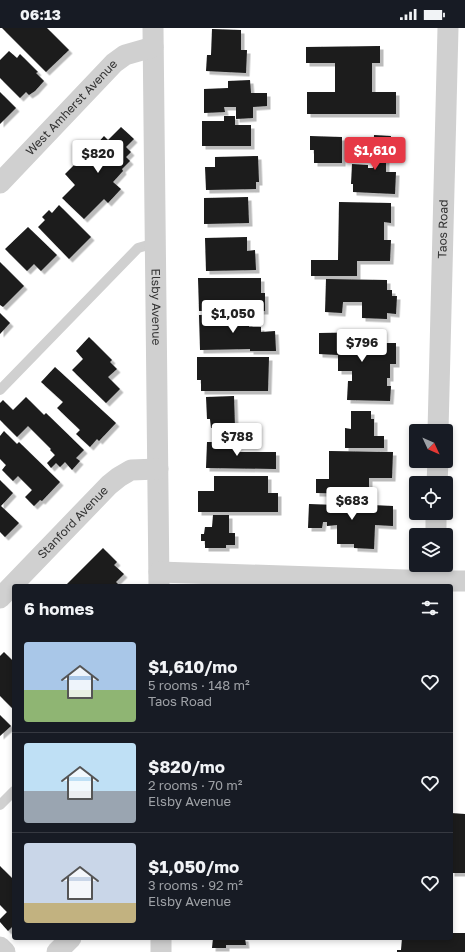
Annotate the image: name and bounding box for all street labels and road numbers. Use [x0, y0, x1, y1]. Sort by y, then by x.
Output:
street label: West Amherst Avenue [22, 56, 120, 158]
street label: Taos Road [434, 199, 451, 259]
street label: Elsby Avenue [149, 268, 164, 346]
street label: Stanford Avenue [34, 483, 111, 562]

